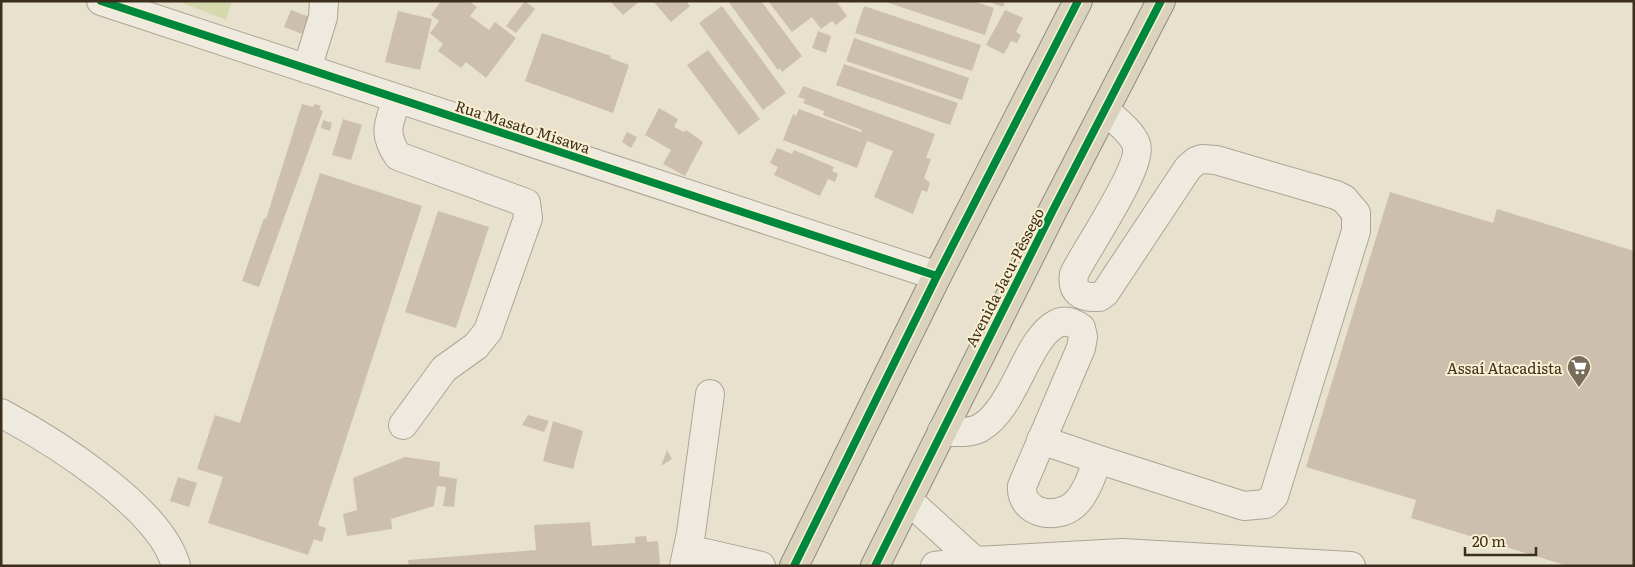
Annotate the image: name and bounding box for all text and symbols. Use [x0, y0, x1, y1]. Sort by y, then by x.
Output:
street label: Rua Masato Misawa [453, 93, 594, 159]
street label: Avenida Jacu-Pêssego [959, 203, 1049, 351]
supermarket icon: Assaí Atacadista [1566, 354, 1592, 388]
place label: Assaí Atacadista [1447, 356, 1563, 379]
scale bar [1465, 524, 1536, 556]
text: 20 m [1472, 529, 1506, 552]

